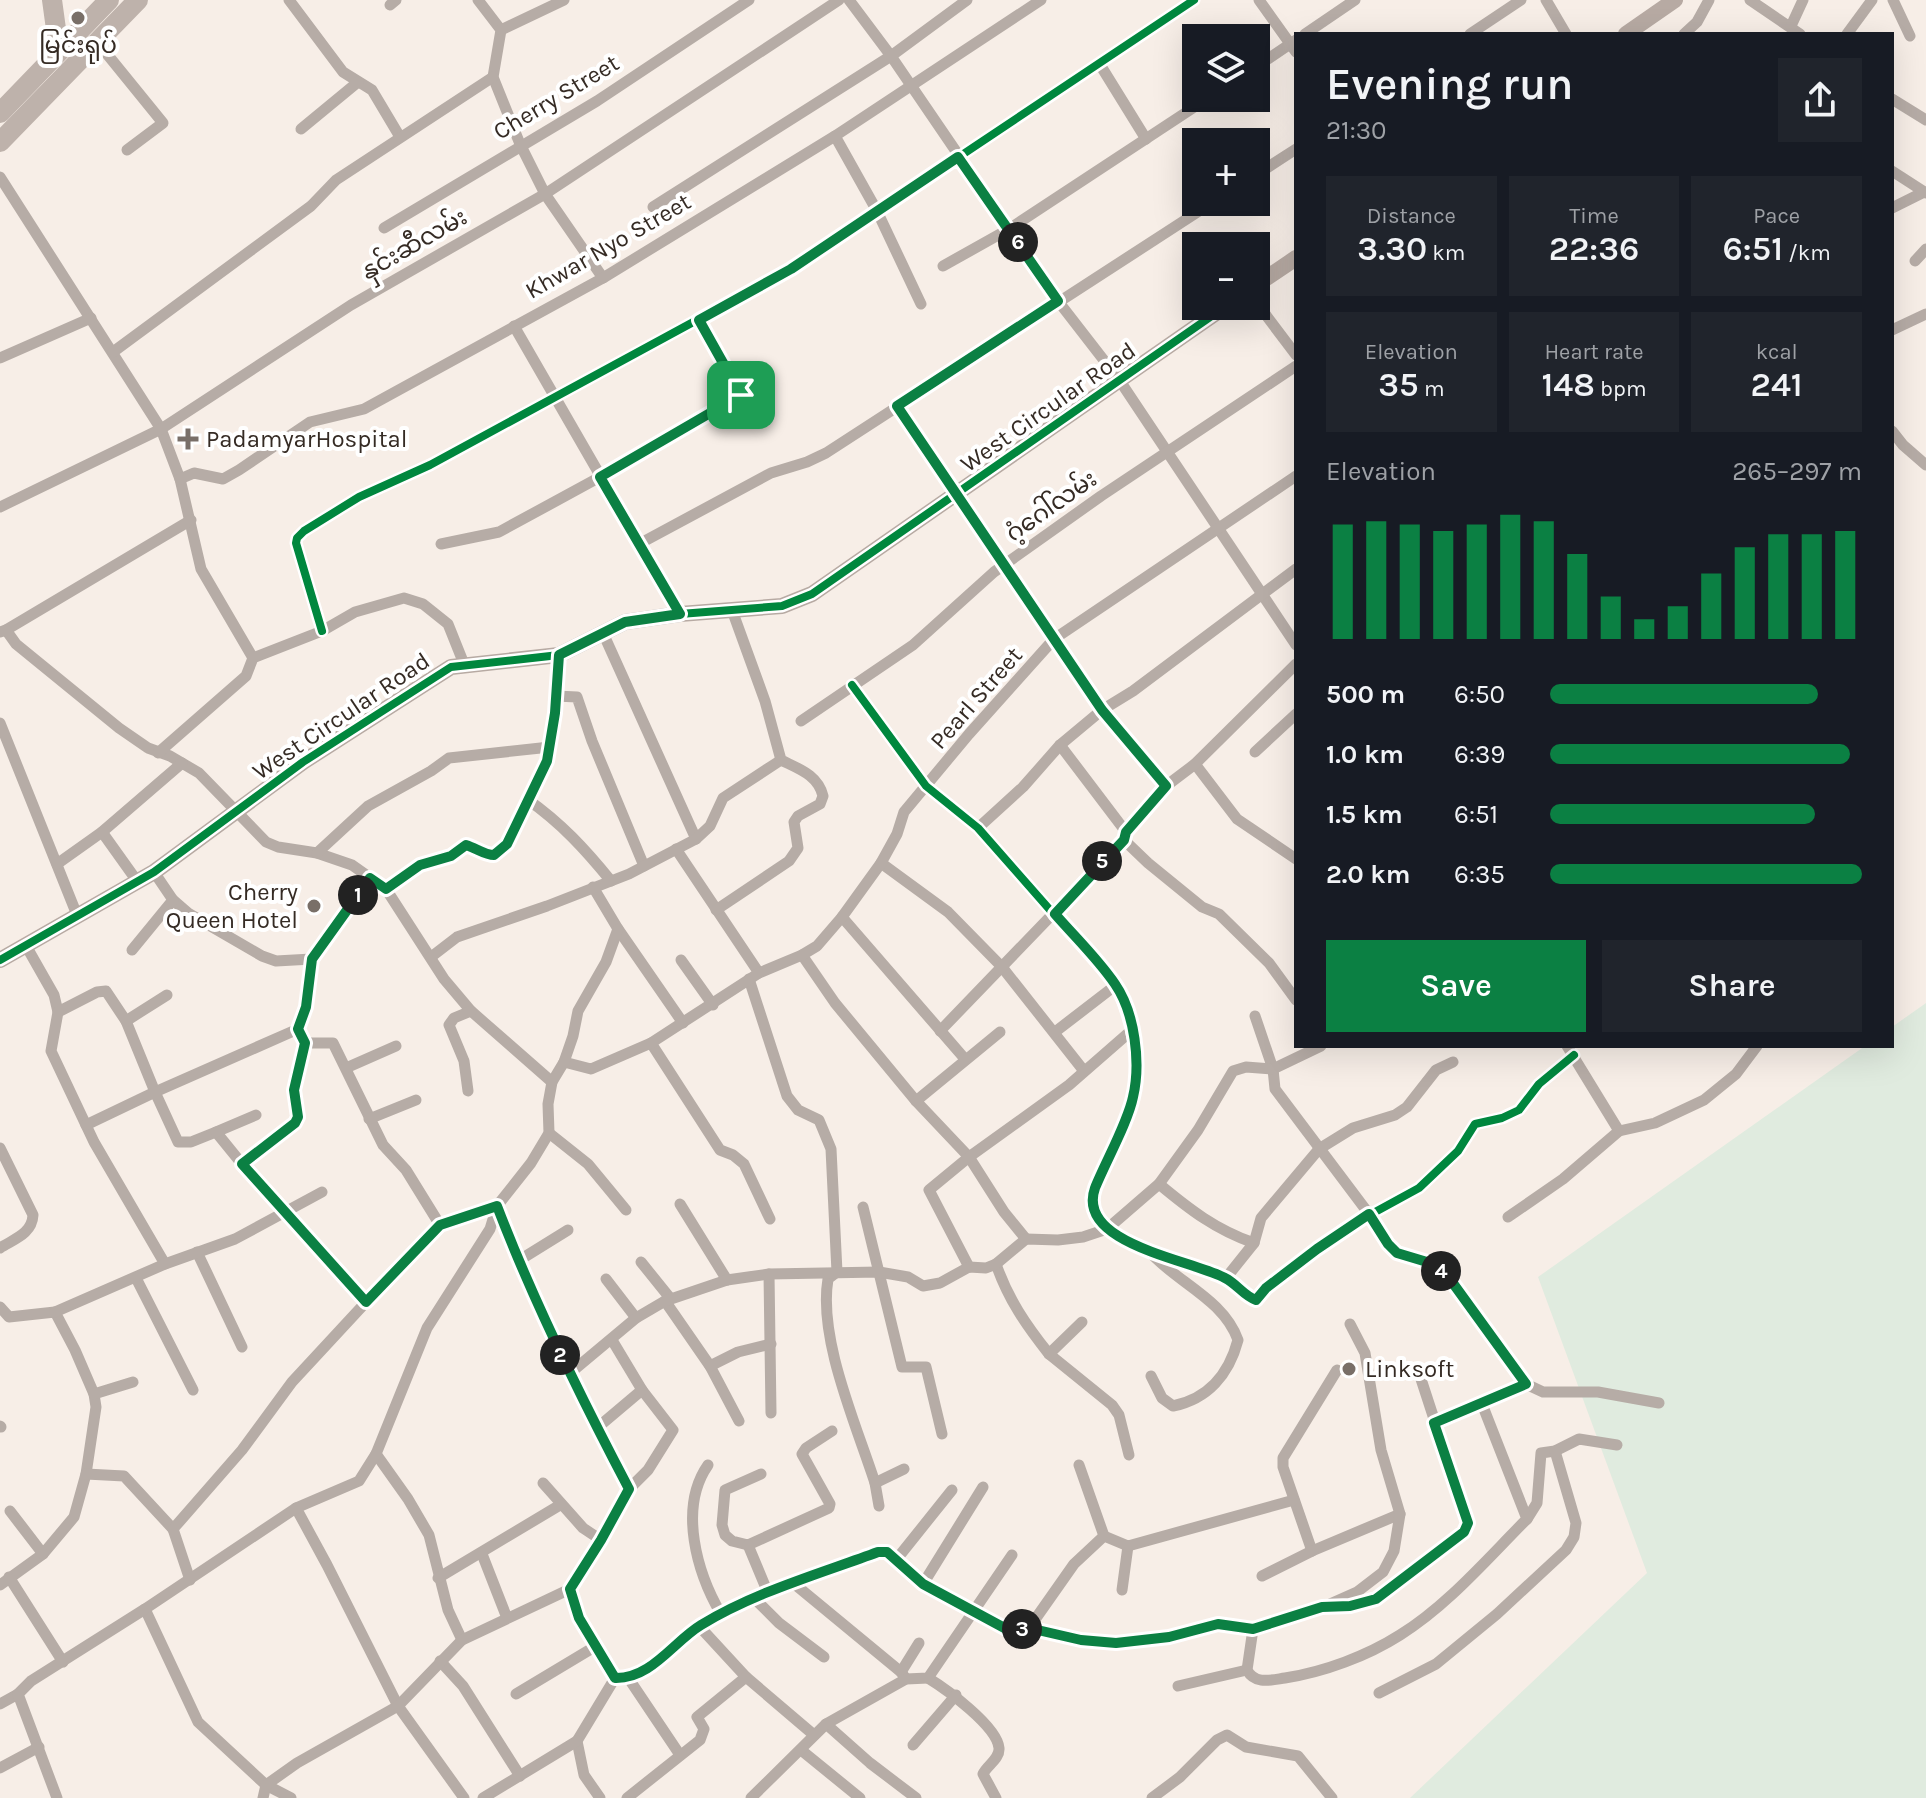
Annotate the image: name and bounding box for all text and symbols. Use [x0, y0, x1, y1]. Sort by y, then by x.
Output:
marker: မြင်းရုပ် [69, 9, 87, 27]
map controls [1182, 24, 1270, 320]
button: layers [1182, 24, 1270, 112]
place label: မြင်းရုပ် [39, 29, 117, 64]
street label: Cherry Street [488, 49, 624, 145]
button: share [1778, 58, 1862, 142]
text: Evening run [1326, 59, 1573, 110]
text: 21:30 [1326, 115, 1386, 146]
button: + [1182, 128, 1270, 216]
street label: Khwar Nyo Street [520, 187, 696, 305]
street label: နှင်းဆီလမ်း [355, 201, 474, 290]
text: Distance [1367, 203, 1456, 229]
text: Time [1569, 203, 1619, 229]
text: Pace [1753, 203, 1800, 229]
pin: 6 [998, 222, 1038, 262]
text: 6 [1011, 229, 1025, 255]
text: 3.30 [1357, 229, 1427, 269]
text: 22:36 [1549, 229, 1639, 269]
text: 6:51 [1723, 229, 1783, 269]
button: − [1182, 232, 1270, 320]
text: km [1427, 240, 1465, 266]
text: /km [1783, 240, 1831, 266]
street label: West Circular Road [955, 336, 1141, 478]
text: Elevation [1365, 339, 1458, 365]
text: Heart rate [1544, 339, 1644, 365]
text: kcal [1756, 339, 1798, 365]
pin [707, 361, 775, 429]
text: 35 [1378, 365, 1419, 405]
text: 148 [1541, 365, 1595, 405]
text: 241 [1751, 365, 1803, 405]
icon: arrive [719, 373, 763, 417]
text: m [1419, 376, 1444, 402]
text: bpm [1595, 376, 1647, 402]
place label: PadamyarHospital [206, 425, 407, 453]
marker: PadamyarHospital [177, 428, 199, 450]
text: Elevation [1326, 456, 1436, 487]
text: 265–297 m [1732, 456, 1862, 487]
street label: ဂံ့ဂေါ်လမ်း [999, 463, 1103, 549]
street label: Pearl Street [924, 641, 1028, 755]
street label: West Circular Road [247, 646, 435, 786]
text: 500 m [1326, 679, 1405, 710]
text: 6:50 [1454, 679, 1505, 710]
text: 1.0 km [1326, 739, 1404, 770]
text: 6:39 [1454, 739, 1505, 770]
text: 1.5 km [1326, 799, 1403, 830]
text: 6:51 [1454, 799, 1498, 830]
pin: 5 [1082, 841, 1122, 881]
text: 5 [1096, 848, 1108, 874]
text: 2.0 km [1326, 859, 1410, 890]
text: 6:35 [1454, 859, 1505, 890]
pin: 1 [338, 875, 378, 915]
place label: Cherry Queen Hotel [166, 878, 298, 934]
text: 1 [354, 882, 362, 908]
marker: Cherry Queen Hotel [305, 897, 323, 915]
button: Save [1326, 940, 1586, 1032]
button: Share [1602, 940, 1862, 1032]
pin: 4 [1421, 1251, 1461, 1291]
text: 4 [1434, 1258, 1448, 1284]
pin: 2 [540, 1335, 580, 1375]
text: 2 [553, 1342, 567, 1368]
place label: Linksoft [1365, 1355, 1454, 1383]
marker: Linksoft [1340, 1360, 1358, 1378]
pin: 3 [1002, 1609, 1042, 1649]
text: 3 [1015, 1616, 1029, 1642]

